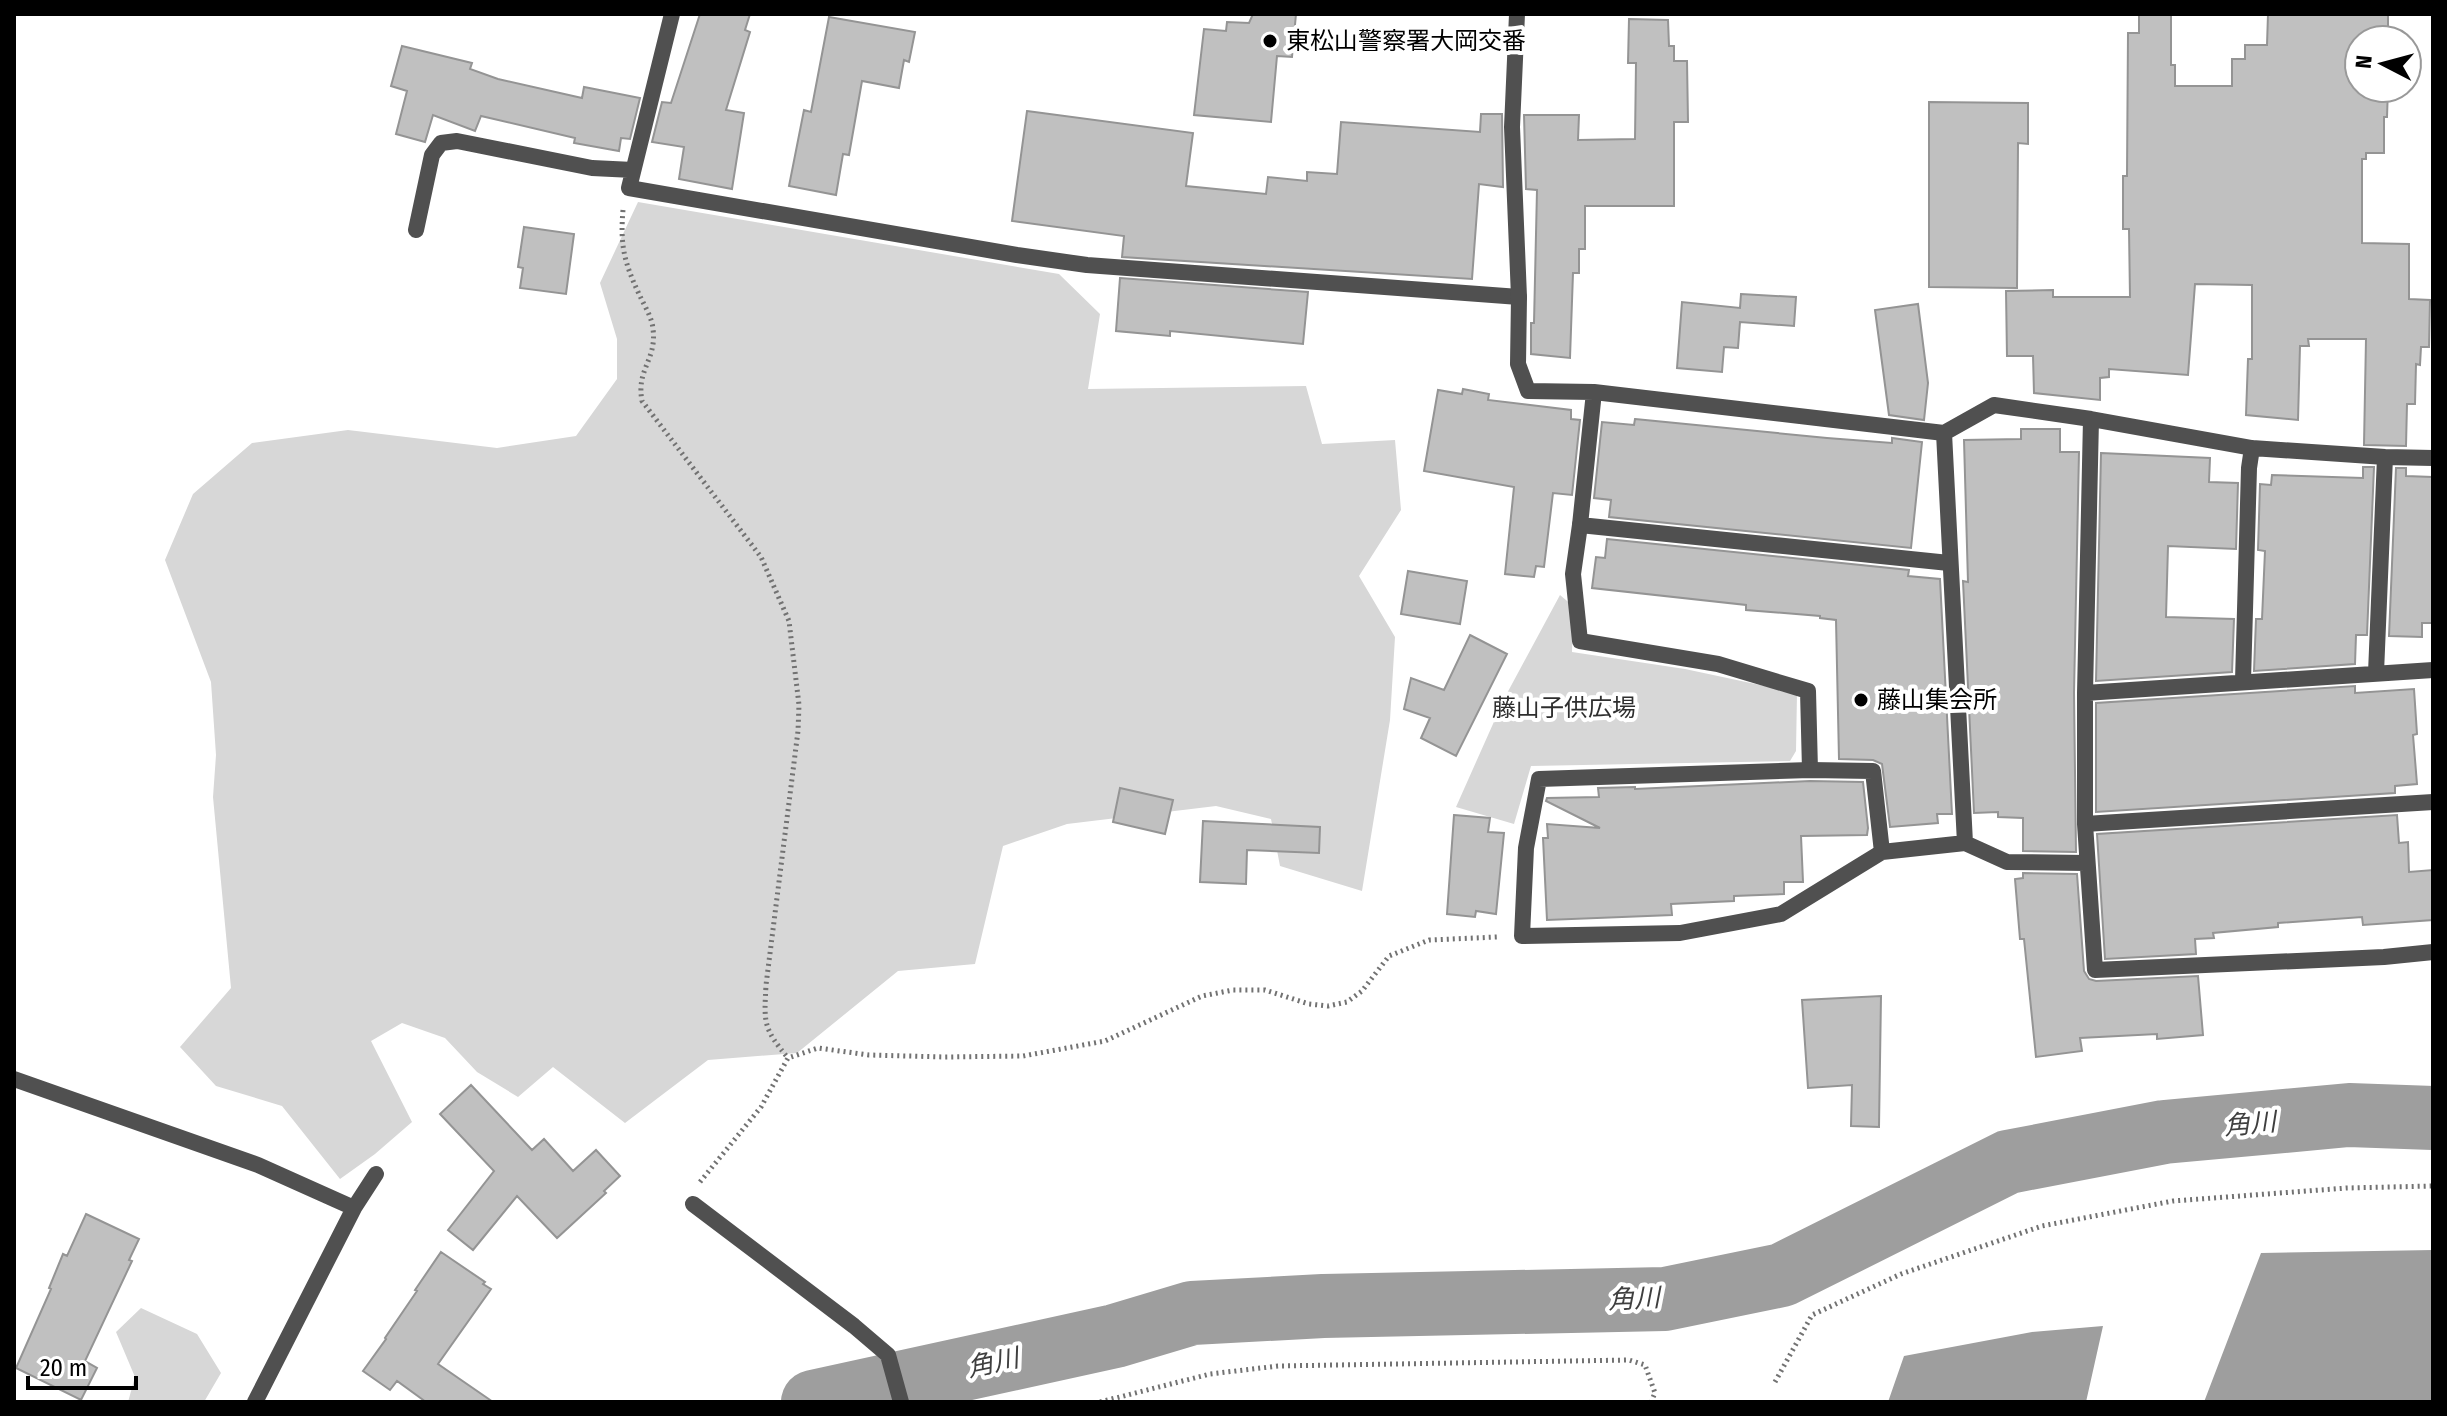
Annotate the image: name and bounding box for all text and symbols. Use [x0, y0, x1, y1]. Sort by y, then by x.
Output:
north arrow [2343, 24, 2423, 104]
place label: 東松山警察署大岡交番 [1286, 27, 1526, 55]
marker: 東松山警察署大岡交番 [1261, 32, 1279, 50]
text: N [2349, 54, 2378, 70]
place label: 藤山集会所 [1877, 686, 1997, 714]
marker: 藤山集会所 [1852, 691, 1870, 709]
park label: 藤山子供広場 [1492, 694, 1636, 722]
water label: 角川 [2223, 1106, 2280, 1142]
water label: 角川 [1607, 1282, 1664, 1316]
scale bar [28, 1340, 136, 1390]
water label: 角川 [964, 1342, 1025, 1384]
text: 20 m [40, 1354, 87, 1382]

